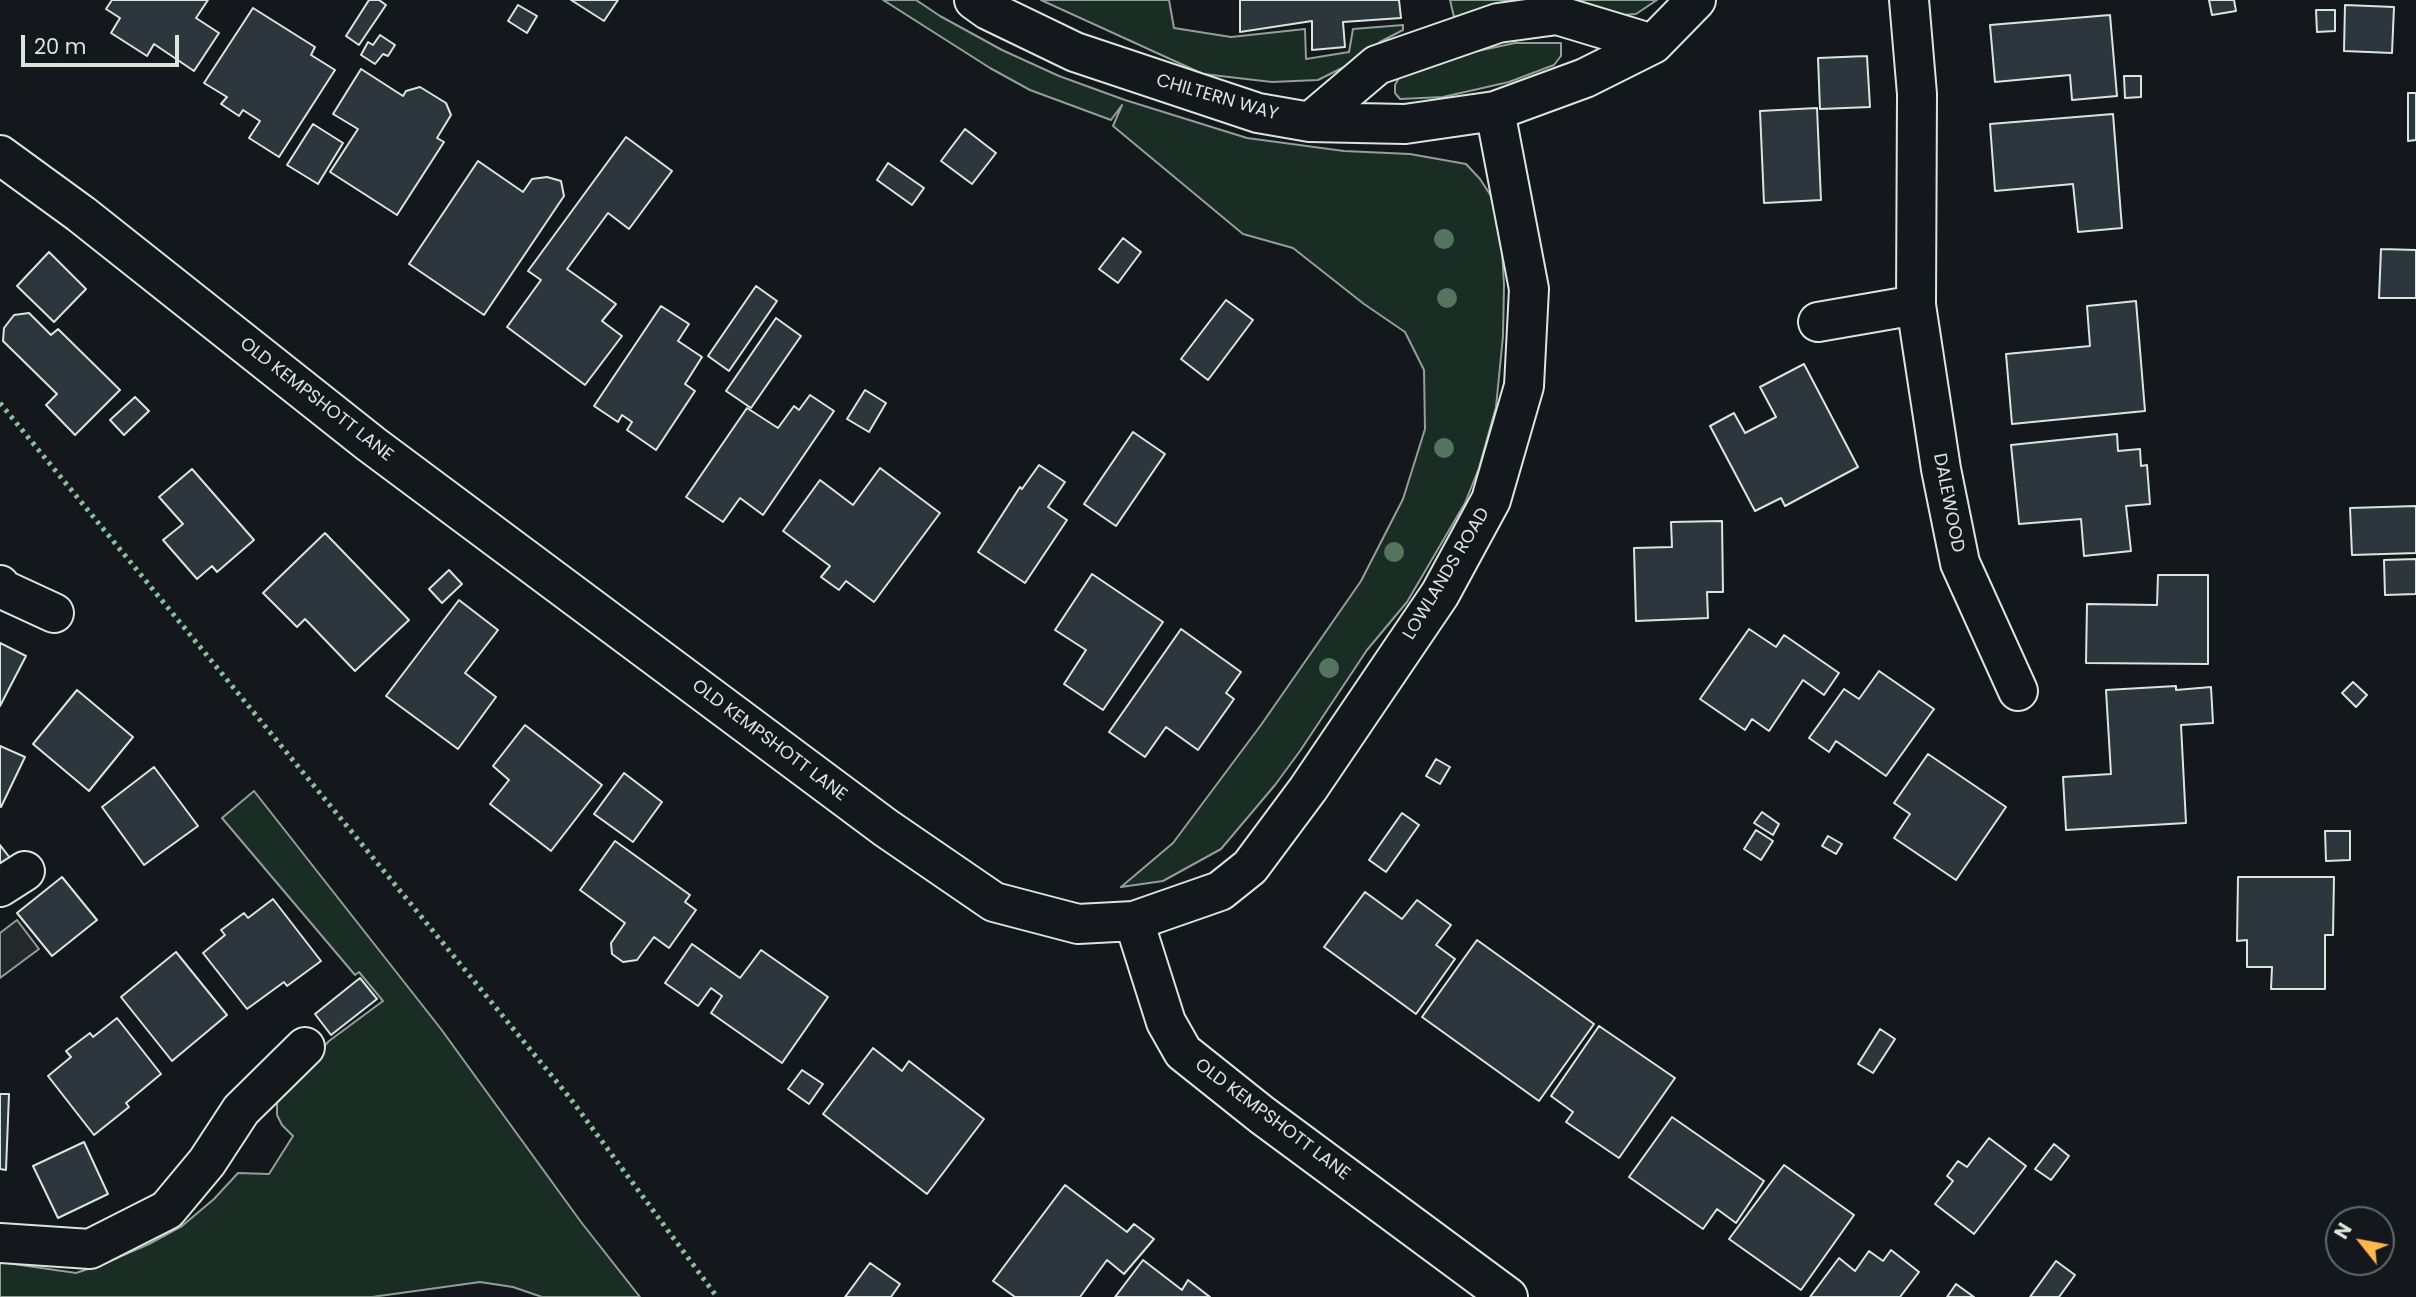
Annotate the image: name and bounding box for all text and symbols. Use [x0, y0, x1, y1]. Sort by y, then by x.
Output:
scale bar [24, 21, 182, 65]
text: 20 m [34, 32, 87, 61]
street label: CHILTERN WAY [1153, 70, 1281, 126]
street label: OLD KEMPSHOTT LANE [235, 333, 397, 467]
street label: DALEWOOD [1928, 452, 1968, 554]
street label: LOWLANDS ROAD [1399, 504, 1495, 644]
street label: OLD KEMPSHOTT LANE [687, 676, 851, 806]
street label: OLD KEMPSHOTT LANE [1190, 1055, 1354, 1185]
north arrow [2325, 1206, 2395, 1276]
text: N [2328, 1218, 2359, 1244]

